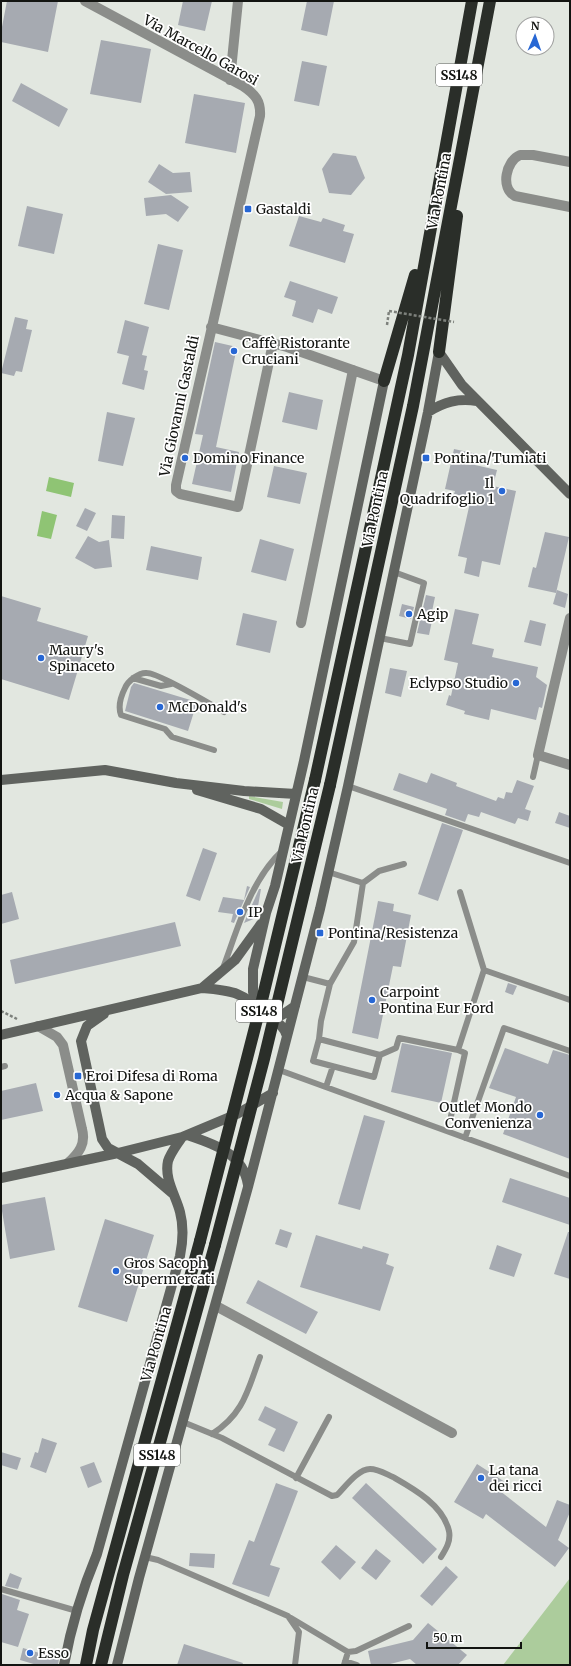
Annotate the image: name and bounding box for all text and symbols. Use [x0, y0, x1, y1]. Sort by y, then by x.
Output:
street label: Via Marcello Garosi [139, 10, 262, 89]
north arrow [515, 16, 555, 56]
text: N [531, 19, 540, 33]
road number: SS148 [436, 64, 482, 86]
street label: Via Pontina [423, 151, 455, 232]
place label: Gastaldi [256, 200, 312, 218]
marker: Gastaldi [243, 204, 253, 214]
street label: Via Giovanni Gastaldi [155, 333, 203, 479]
place label: Caffè Ristorante Cruciani [242, 334, 350, 368]
marker: Caffè Ristorante Cruciani [229, 346, 239, 356]
place label: Domino Finance [193, 449, 304, 467]
place label: Pontina/Tumiati [434, 449, 547, 467]
marker: Domino Finance [180, 453, 190, 463]
marker: Pontina/Tumiati [421, 453, 431, 463]
street label: Via Pontina [358, 469, 392, 550]
place label: Il Quadrifoglio 1 [400, 474, 495, 508]
marker: Il Quadrifoglio 1 [497, 486, 507, 496]
place label: Agip [416, 605, 449, 623]
marker: Agip [404, 609, 414, 619]
place label: Maury's Spinaceto [49, 641, 115, 675]
marker: Maury's Spinaceto [36, 653, 46, 663]
place label: Eclypso Studio [409, 674, 508, 692]
marker: Eclypso Studio [511, 678, 521, 688]
place label: McDonald's [168, 698, 247, 716]
marker: McDonald's [155, 702, 165, 712]
street label: Via Pontina [287, 785, 323, 866]
place label: IP [248, 903, 262, 921]
marker: IP [235, 907, 245, 917]
place label: Pontina/Resistenza [328, 924, 459, 942]
marker: Pontina/Resistenza [315, 928, 325, 938]
place label: Carpoint Pontina Eur Ford [380, 983, 494, 1017]
marker: Carpoint Pontina Eur Ford [367, 995, 377, 1005]
road number: SS148 [236, 1000, 282, 1022]
place label: Eroi Difesa di Roma [86, 1067, 218, 1085]
marker: Eroi Difesa di Roma [73, 1071, 83, 1081]
place label: Acqua & Sapone [64, 1086, 173, 1104]
marker: Acqua & Sapone [52, 1090, 62, 1100]
place label: Outlet Mondo Convenienza [439, 1098, 532, 1132]
marker: Outlet Mondo Convenienza [535, 1110, 545, 1120]
place label: Gros Sacoph Supermercati [124, 1254, 215, 1288]
marker: Gros Sacoph Supermercati [111, 1266, 121, 1276]
street label: Via Pontina [136, 1304, 175, 1385]
road number: SS148 [134, 1444, 180, 1466]
place label: La tana dei ricci [489, 1461, 542, 1495]
marker: La tana dei ricci [476, 1473, 486, 1483]
scale bar [427, 1624, 521, 1650]
text: 50 m [433, 1630, 462, 1645]
place label: Esso [38, 1644, 69, 1662]
marker: Esso [25, 1648, 35, 1658]

